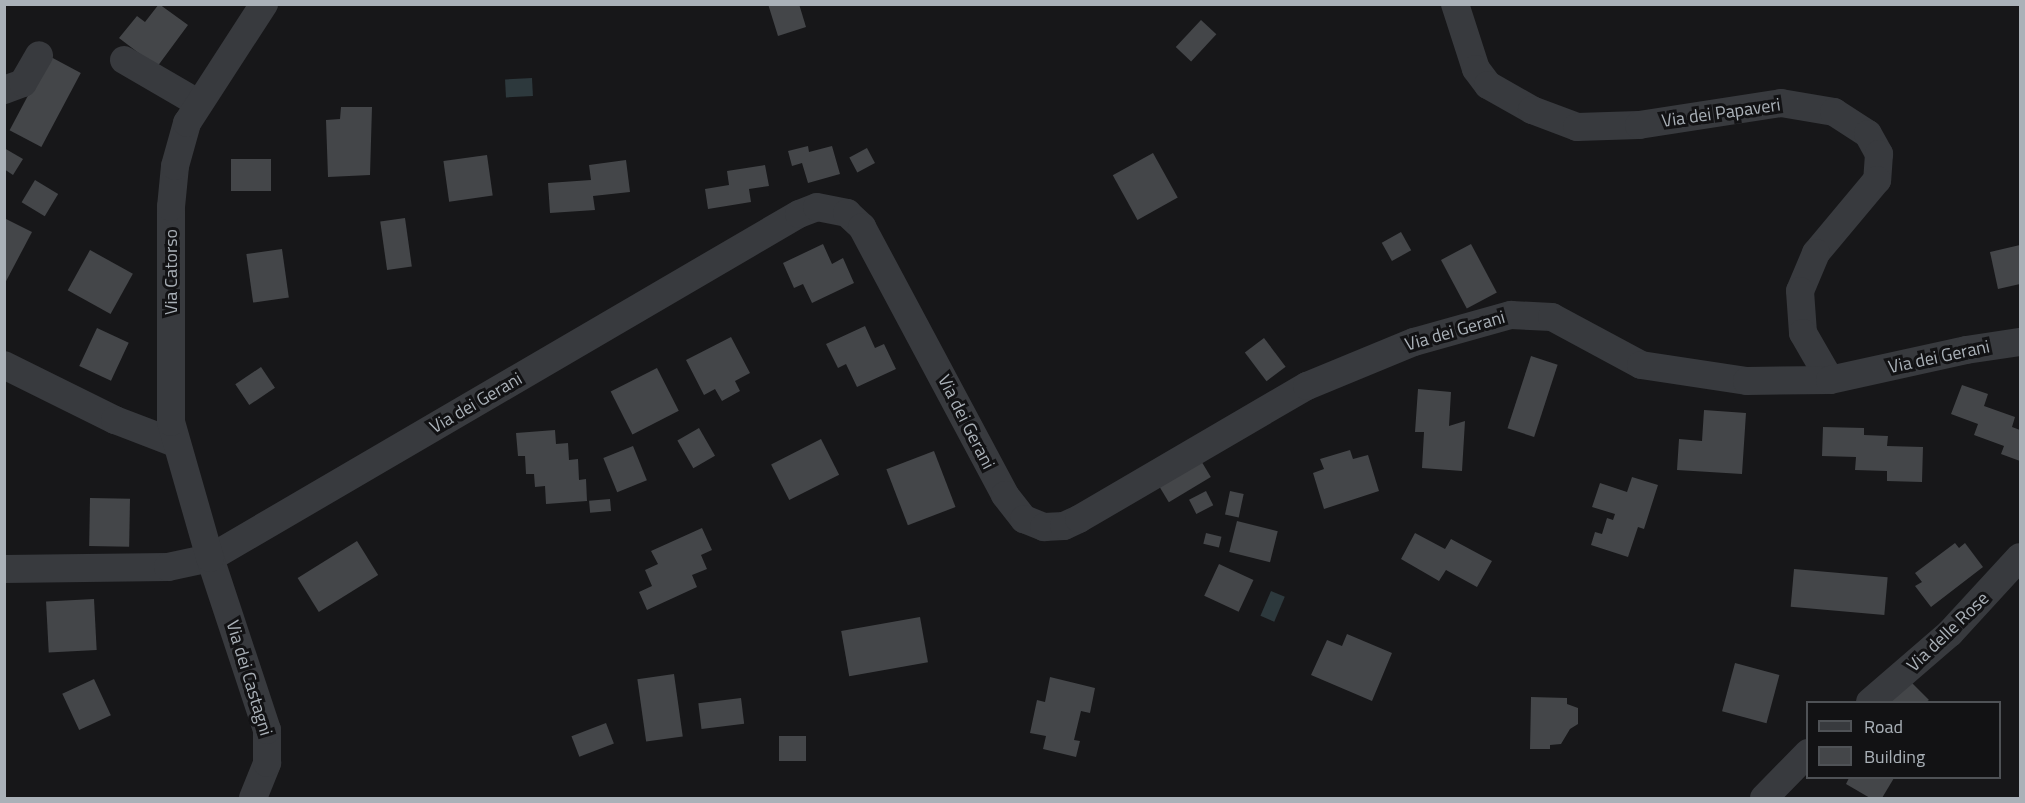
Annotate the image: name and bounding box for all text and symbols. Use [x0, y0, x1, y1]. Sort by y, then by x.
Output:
street label: Via dei Papaveri [1660, 94, 1782, 132]
street label: Via Catorso [160, 229, 182, 315]
street label: Via dei Gerani [1403, 306, 1507, 356]
street label: Via dei Gerani [1886, 336, 1992, 378]
street label: Via dei Gerani [426, 368, 526, 438]
street label: Via dei Gerani [933, 371, 999, 473]
street label: Via delle Rose [1903, 588, 1993, 676]
street label: Via dei Castagni [221, 618, 277, 738]
legend [1806, 701, 2001, 779]
text: Road [1864, 713, 1903, 740]
text: Building [1864, 743, 1925, 770]

